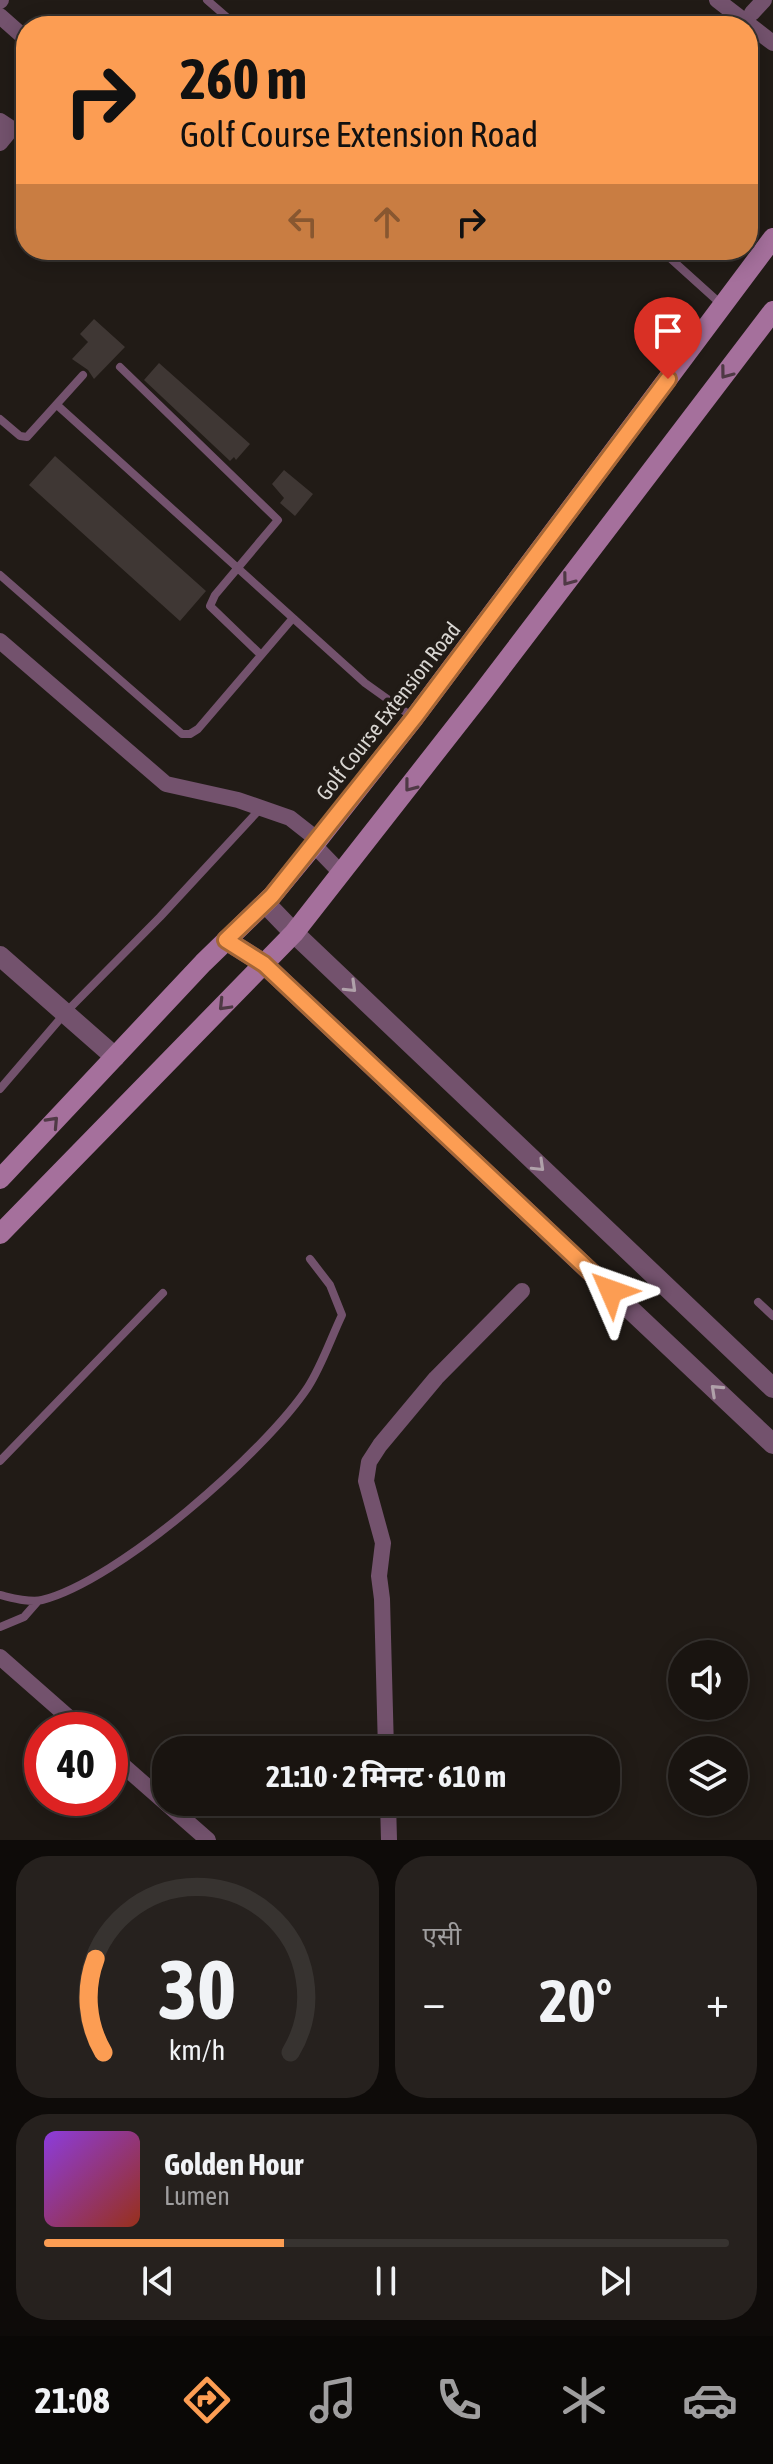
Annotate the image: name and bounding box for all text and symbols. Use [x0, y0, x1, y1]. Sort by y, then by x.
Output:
text: 260 m [180, 47, 307, 111]
icon: right [48, 48, 152, 152]
text: Golf Course Extension Road [180, 113, 538, 155]
icon: left [281, 200, 325, 244]
icon: ahead [365, 200, 409, 244]
icon: right [449, 200, 493, 244]
pin [634, 297, 702, 379]
icon: arrive [646, 309, 690, 353]
one-way arrow [721, 364, 735, 379]
one-way arrow [564, 571, 578, 586]
street label: Golf Course Extension Road [310, 617, 466, 805]
one-way arrow [405, 777, 419, 792]
one-way arrow [342, 978, 356, 992]
one-way arrow [218, 996, 233, 1010]
one-way arrow [44, 1117, 59, 1131]
one-way arrow [530, 1157, 544, 1171]
position arrow [569, 1249, 653, 1333]
one-way arrow [711, 1385, 725, 1400]
map controls [668, 1640, 748, 1816]
button: sound [668, 1640, 748, 1720]
speed limit sign: 40 [24, 1712, 128, 1816]
button: layers [668, 1736, 748, 1816]
text: 21:10 · 2 मिनट · 610 m [266, 1759, 506, 1793]
text: एसी [423, 1921, 461, 1951]
text: 30 [158, 1941, 236, 2037]
text: 20° [539, 1966, 612, 2035]
text: − [423, 1976, 445, 2026]
text: + [706, 1976, 729, 2026]
text: km/h [169, 2033, 226, 2066]
text: Golden Hour [164, 2147, 303, 2181]
text: Lumen [164, 2181, 230, 2211]
icon: previous [136, 2259, 180, 2303]
icon: pause [364, 2259, 408, 2303]
icon: next [593, 2259, 637, 2303]
icon: directions [179, 2372, 235, 2428]
icon: music [305, 2372, 361, 2428]
icon: phone [431, 2372, 487, 2428]
icon: climate [556, 2372, 612, 2428]
icon: car [682, 2372, 738, 2428]
text: 21:08 [35, 2379, 110, 2421]

